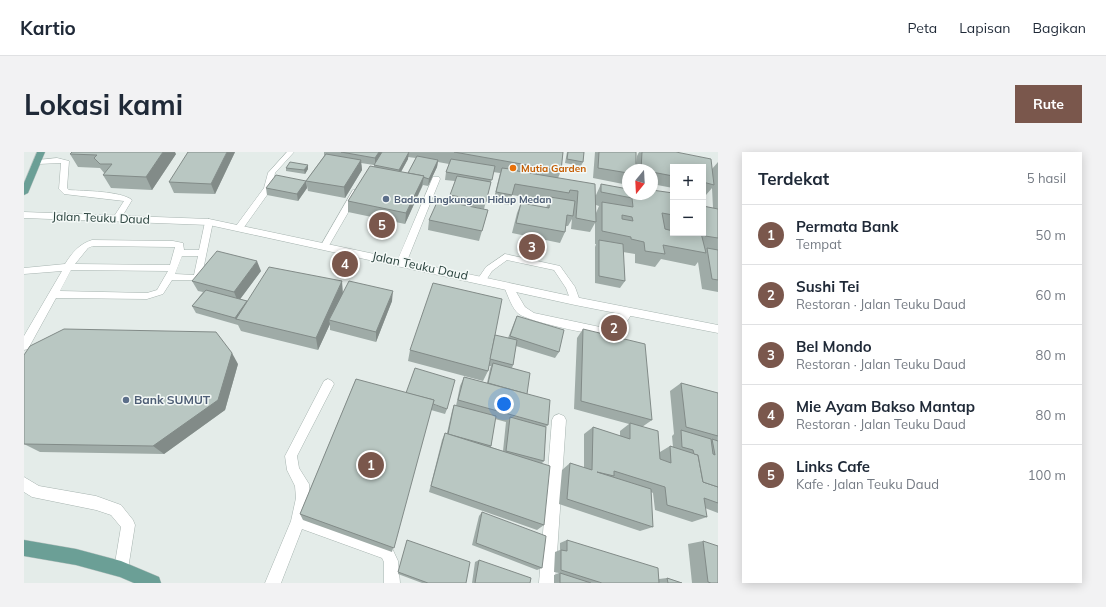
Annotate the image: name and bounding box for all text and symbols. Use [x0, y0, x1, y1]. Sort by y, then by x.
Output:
text: Kartio [20, 16, 76, 40]
text: Peta [908, 19, 937, 37]
text: Lapisan [959, 19, 1011, 37]
text: Bagikan [1033, 19, 1086, 37]
button: Rute [1015, 85, 1082, 123]
text: Lokasi kami [24, 87, 183, 122]
place label: Mutia Garden [521, 162, 586, 175]
marker: Mutia Garden [508, 163, 518, 173]
north arrow [622, 164, 658, 200]
map controls [670, 164, 706, 236]
button: + [670, 164, 706, 200]
text: Terdekat [758, 168, 829, 189]
text: 5 hasil [1027, 170, 1066, 186]
place label: Badan Lingkungan Hidup Medan [394, 193, 552, 206]
marker: Badan Lingkungan Hidup Medan [381, 194, 391, 204]
button: − [670, 200, 706, 236]
street label: Jalan Teuku Daud [52, 208, 150, 227]
pin: 5 [369, 210, 395, 240]
text: Permata Bank [796, 217, 899, 236]
text: 1 [767, 227, 775, 243]
text: 50 m [1036, 227, 1066, 243]
pin: 3 [519, 232, 545, 262]
text: Tempat [796, 236, 842, 252]
street label: Jalan Teuku Daud [371, 248, 469, 283]
pin: 4 [332, 249, 358, 279]
text: Sushi Tei [796, 277, 859, 296]
text: 2 [767, 287, 775, 303]
text: 60 m [1036, 287, 1066, 303]
text: Restoran · Jalan Teuku Daud [796, 296, 966, 312]
pin: 2 [601, 313, 627, 343]
text: Bel Mondo [796, 337, 872, 356]
text: 3 [767, 347, 775, 363]
text: 80 m [1036, 347, 1066, 363]
text: Restoran · Jalan Teuku Daud [796, 356, 966, 372]
place label: Bank SUMUT [134, 392, 211, 407]
your location [494, 394, 514, 414]
marker: Bank SUMUT [121, 395, 131, 405]
text: Mie Ayam Bakso Mantap [796, 397, 975, 416]
text: 4 [767, 407, 775, 423]
text: 80 m [1036, 407, 1066, 423]
text: Restoran · Jalan Teuku Daud [796, 416, 966, 432]
pin: 1 [358, 450, 384, 480]
text: Links Cafe [796, 457, 870, 476]
text: 5 [767, 467, 775, 483]
text: 100 m [1028, 467, 1066, 483]
text: Kafe · Jalan Teuku Daud [796, 476, 939, 492]

